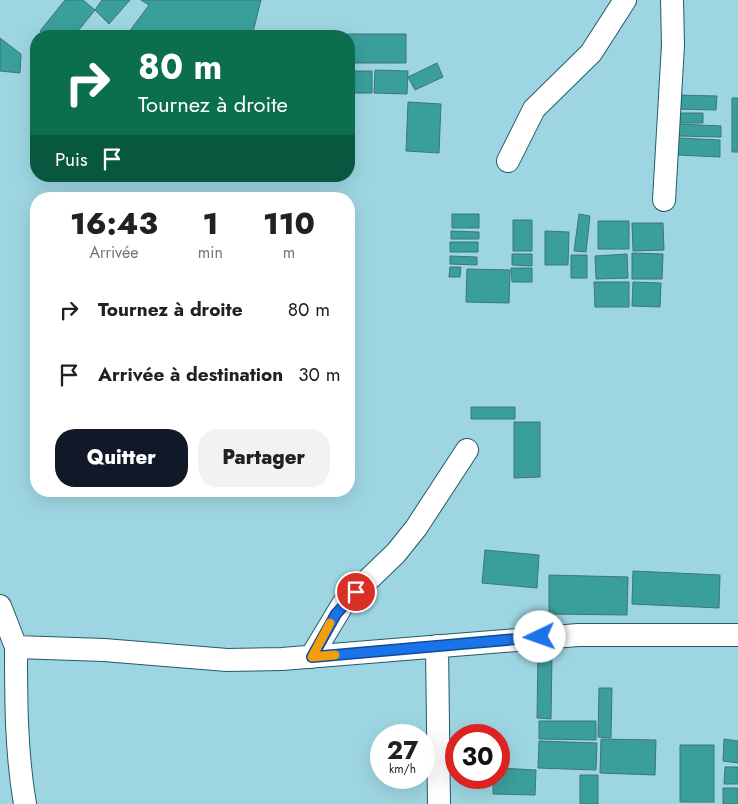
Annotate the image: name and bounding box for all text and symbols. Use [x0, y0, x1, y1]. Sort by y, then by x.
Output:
text: 80 m [138, 42, 222, 92]
icon: right [55, 50, 120, 115]
text: Tournez à droite [138, 88, 288, 120]
icon: arrive [98, 145, 126, 173]
text: Puis [55, 146, 88, 173]
text: 16:43 [70, 202, 158, 245]
text: 1 [202, 202, 218, 245]
text: 110 [263, 202, 315, 245]
text: Arrivée [89, 241, 138, 264]
text: min [198, 241, 223, 264]
text: m [283, 241, 295, 264]
icon: right [55, 296, 83, 324]
text: Tournez à droite [98, 296, 243, 323]
text: 80 m [288, 296, 330, 323]
icon: arrive [55, 361, 83, 389]
text: Arrivée à destination [98, 361, 283, 388]
text: 30 m [298, 361, 341, 388]
button: Quitter [55, 429, 188, 487]
button: Partager [198, 429, 330, 487]
pin [335, 571, 377, 613]
icon: arrive [342, 578, 370, 606]
position arrow [513, 610, 565, 662]
speed limit sign: 30 [445, 724, 510, 789]
text: 27 [387, 732, 418, 768]
text: km/h [389, 760, 416, 778]

